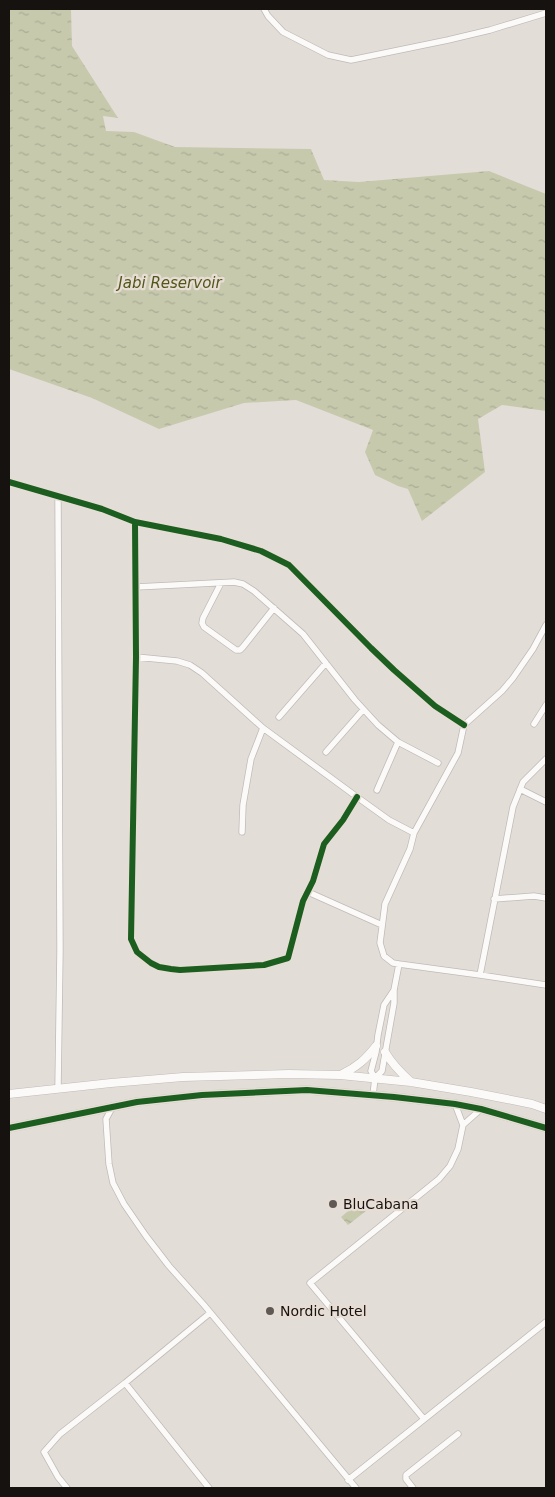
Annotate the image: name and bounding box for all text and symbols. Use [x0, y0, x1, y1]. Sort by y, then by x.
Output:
water label: Jabi Reservoir [115, 274, 222, 292]
place label: BluCabana [343, 1196, 419, 1212]
marker: BluCabana [327, 1198, 339, 1210]
place label: Nordic Hotel [280, 1303, 367, 1319]
marker: Nordic Hotel [264, 1305, 276, 1317]

